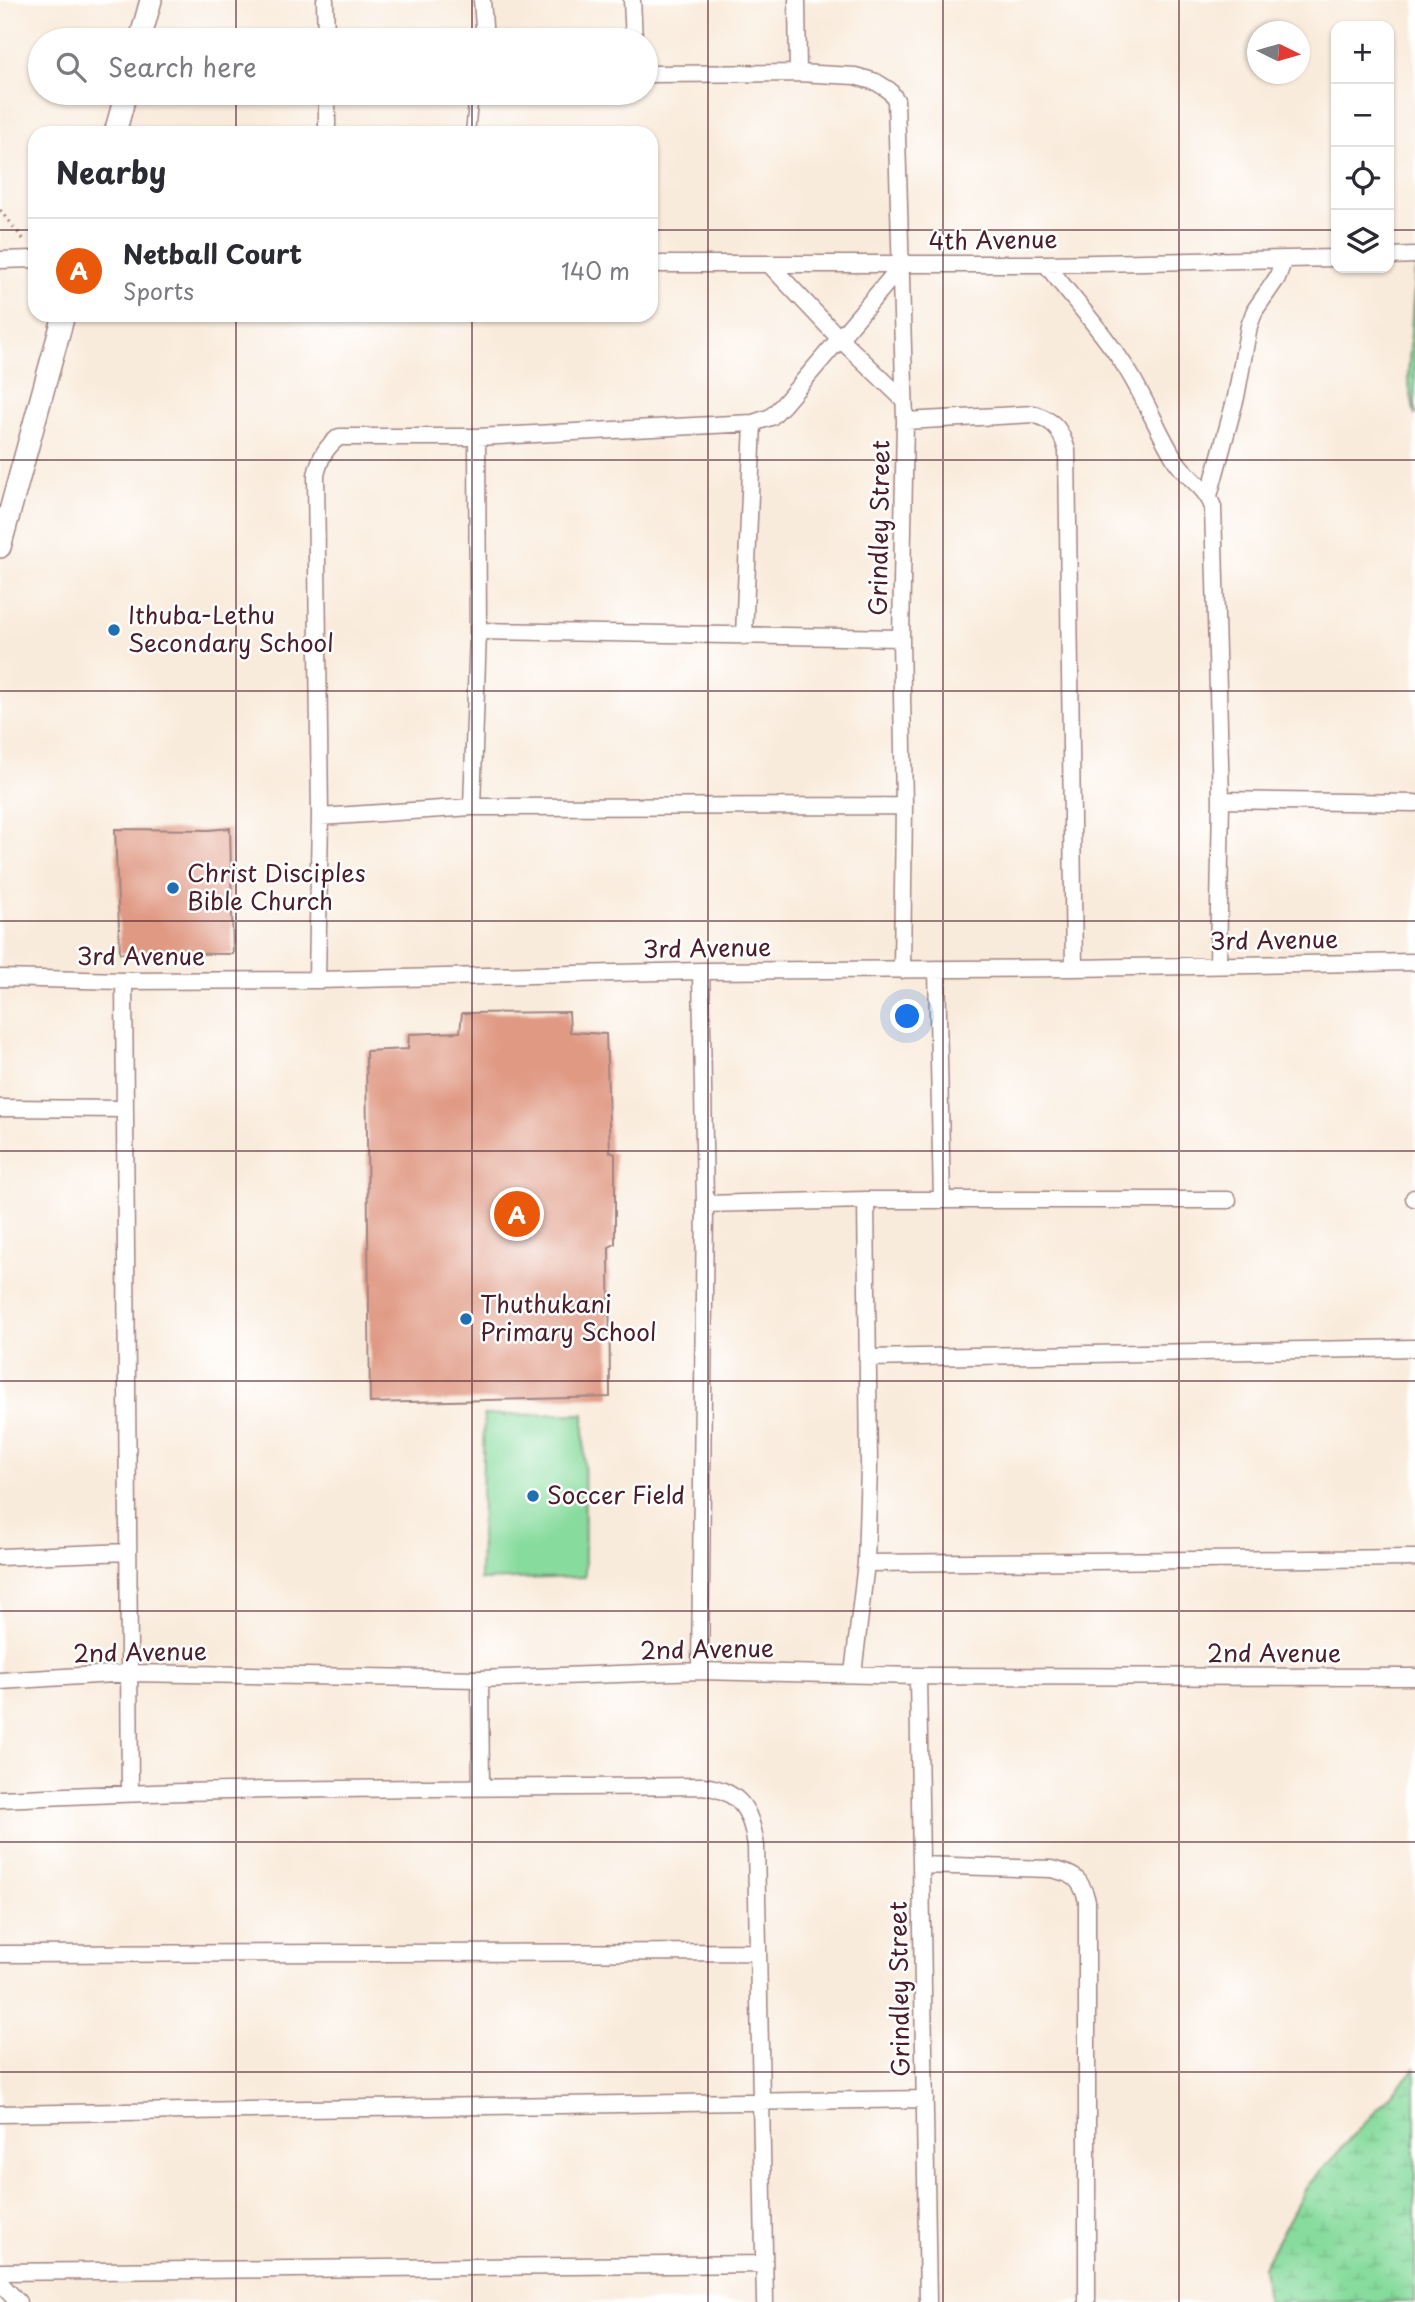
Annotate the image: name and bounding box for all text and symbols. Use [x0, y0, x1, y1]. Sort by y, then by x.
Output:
north arrow [1247, 21, 1310, 84]
map controls [1331, 21, 1394, 273]
button: + [1331, 21, 1394, 84]
search box [28, 28, 658, 105]
text: Search here [108, 47, 257, 86]
icon: search [52, 48, 90, 86]
button: − [1331, 84, 1394, 147]
button: locate [1331, 147, 1394, 210]
text: Nearby [56, 149, 166, 194]
button: layers [1331, 210, 1394, 273]
street label: 4th Avenue [928, 220, 1058, 258]
text: Netball Court [123, 234, 302, 273]
text: A [70, 253, 88, 288]
text: 140 m [561, 253, 630, 288]
text: Sports [123, 273, 194, 308]
street label: Grindley Street [858, 440, 898, 616]
place label: Ithuba-Lethu Secondary School [128, 596, 334, 660]
marker: Ithuba-Lethu Secondary School [106, 622, 122, 638]
place label: Christ Disciples Bible Church [187, 854, 366, 918]
marker: Christ Disciples Bible Church [165, 880, 181, 896]
street label: 3rd Avenue [1209, 920, 1338, 958]
street label: 3rd Avenue [642, 928, 771, 966]
street label: 3rd Avenue [77, 937, 205, 973]
your location [890, 999, 924, 1033]
pin: A [494, 1188, 540, 1240]
place label: Thuthukani Primary School [480, 1285, 657, 1349]
marker: Thuthukani Primary School [458, 1311, 474, 1327]
place label: Soccer Field [547, 1476, 685, 1512]
marker: Soccer Field [525, 1488, 541, 1504]
street label: 2nd Avenue [640, 1629, 774, 1667]
street label: 2nd Avenue [73, 1632, 207, 1670]
street label: 2nd Avenue [1207, 1634, 1341, 1670]
street label: Grindley Street [878, 1901, 918, 2077]

